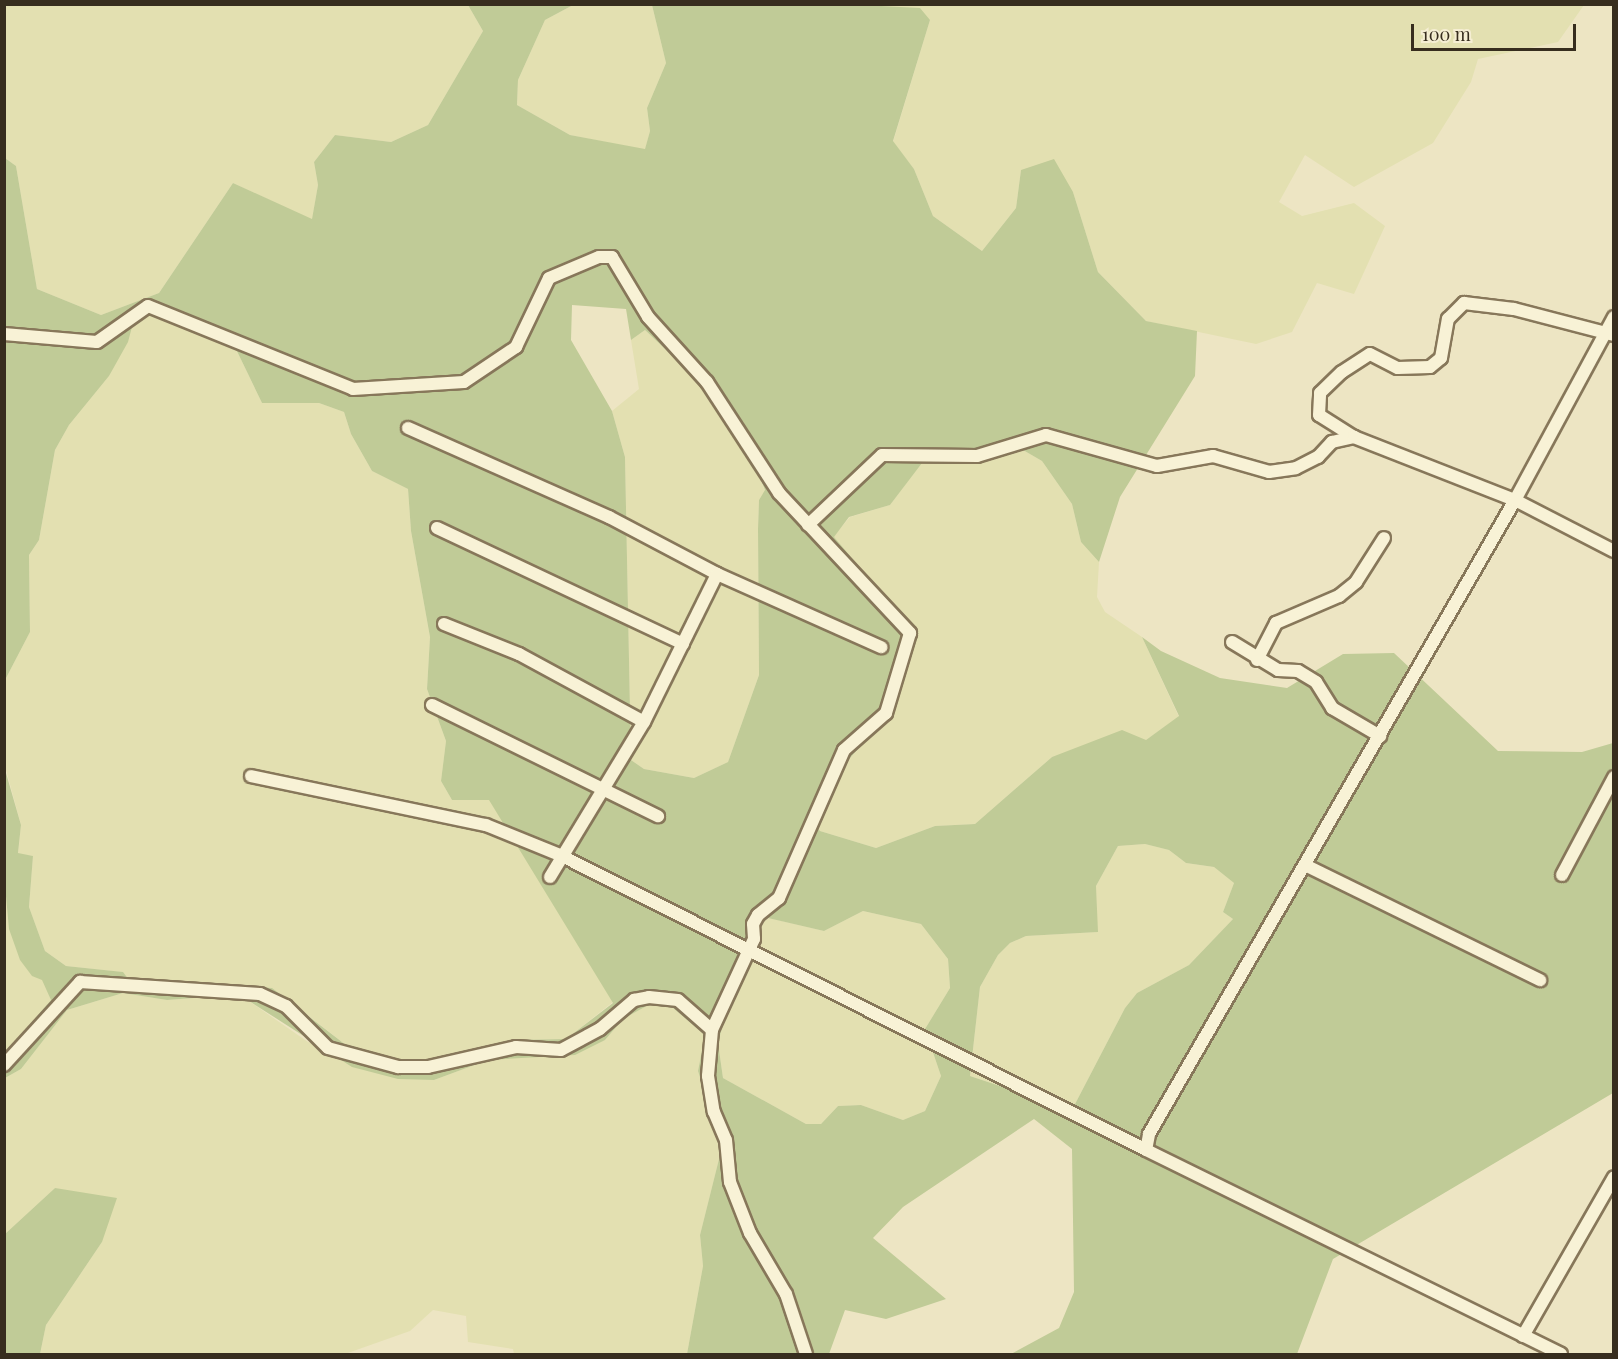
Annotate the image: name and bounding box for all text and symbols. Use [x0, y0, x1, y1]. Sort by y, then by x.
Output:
scale bar [1414, 12, 1579, 50]
text: 100 m [1422, 22, 1471, 46]

